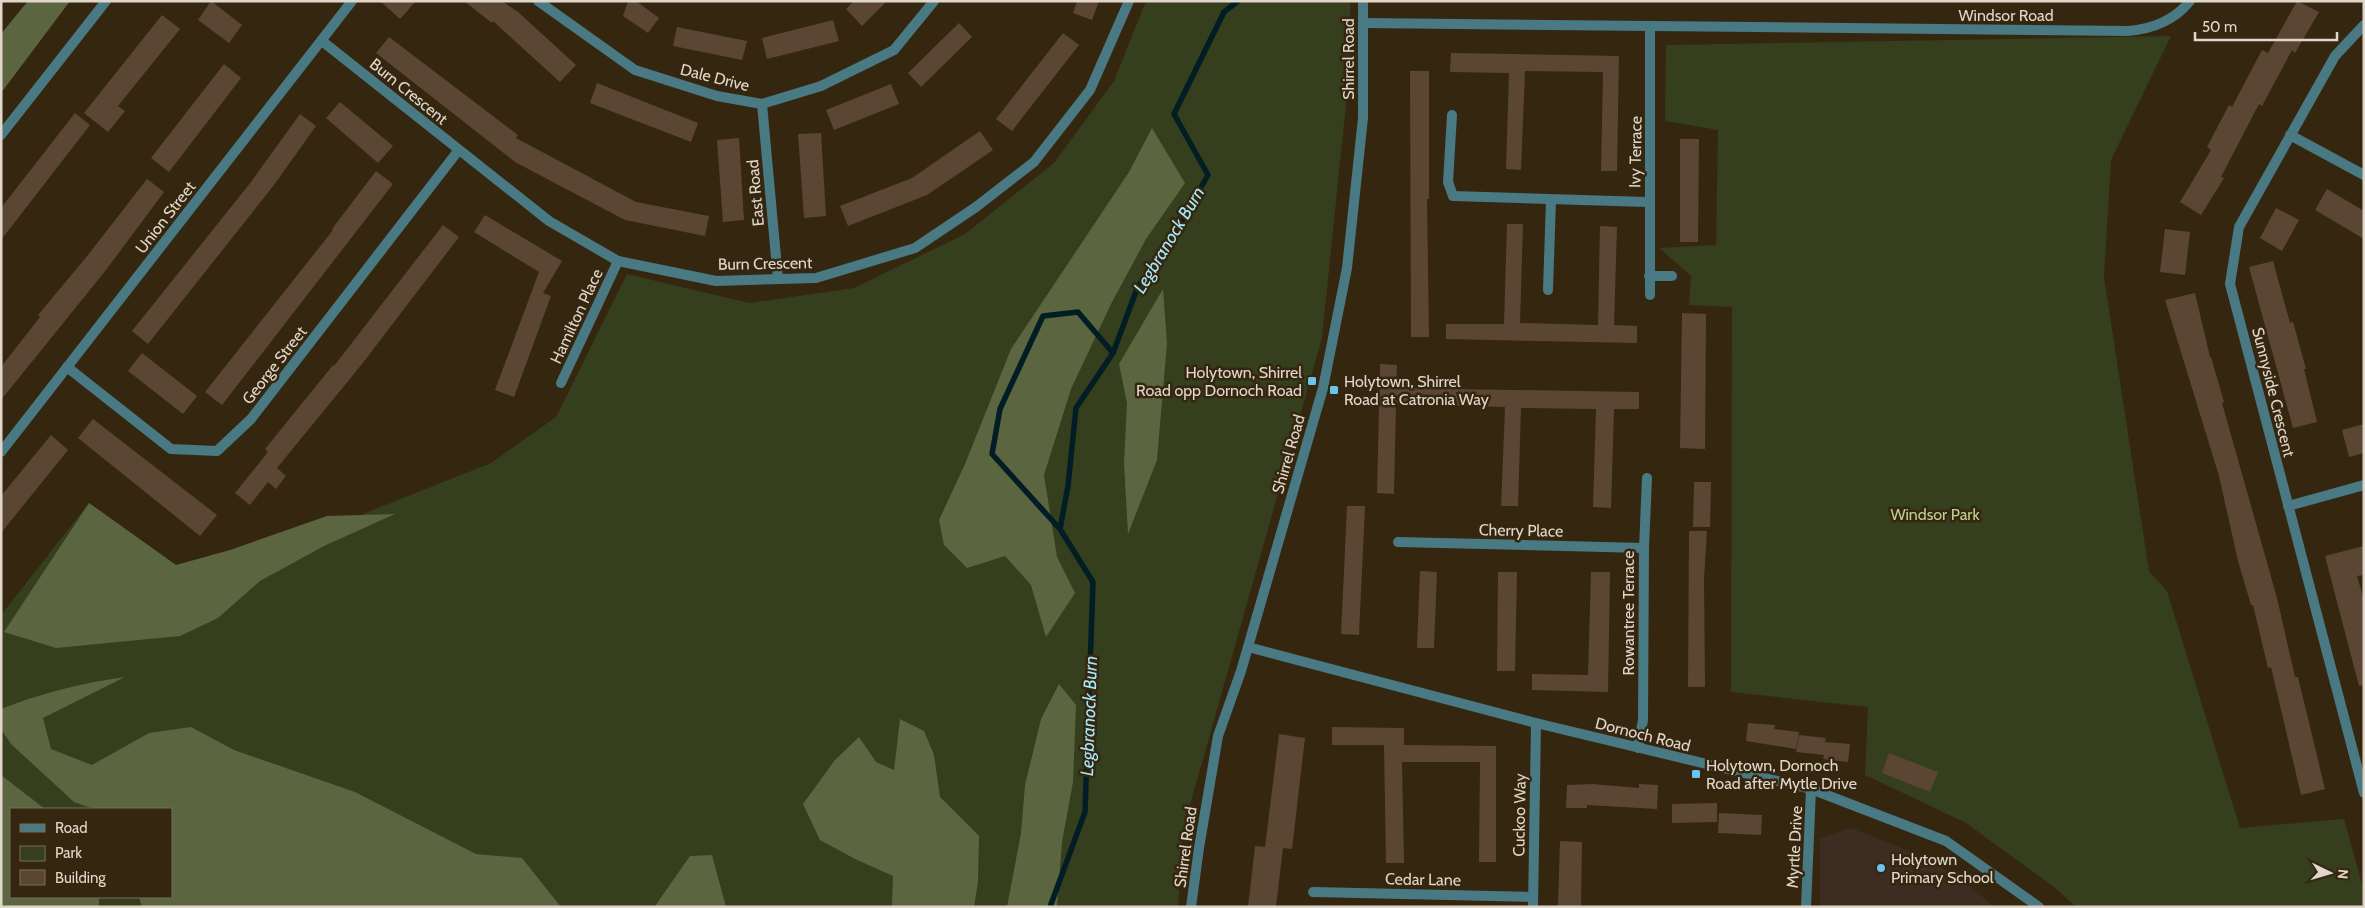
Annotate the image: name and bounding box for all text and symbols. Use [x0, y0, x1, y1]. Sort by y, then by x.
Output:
street label: Windsor Road [1958, 6, 2054, 25]
scale bar [2195, 10, 2338, 42]
street label: Shirrel Road [1339, 18, 1358, 100]
text: 50 m [2202, 18, 2237, 36]
street label: Burn Crescent [366, 54, 452, 129]
street label: Dale Drive [678, 60, 751, 95]
street label: Ivy Terrace [1625, 116, 1646, 188]
street label: East Road [743, 159, 768, 227]
street label: Union Street [131, 177, 200, 257]
water label: Legbranock Burn [1129, 183, 1209, 297]
street label: Burn Crescent [718, 253, 813, 274]
street label: Hamilton Place [546, 266, 607, 367]
street label: George Street [238, 322, 311, 408]
street label: Sunnyside Crescent [2248, 325, 2299, 460]
place label: Holytown, Shirrel Road opp Dornoch Road [1136, 363, 1302, 400]
place label: Holytown, Shirrel Road at Catronia Way [1344, 372, 1489, 409]
marker: Holytown, Shirrel Road opp Dornoch Road [1306, 375, 1318, 387]
marker: Holytown, Shirrel Road at Catronia Way [1328, 384, 1340, 396]
street label: Shirrel Road [1268, 412, 1309, 496]
park label: Windsor Park [1890, 505, 1980, 524]
street label: Cherry Place [1479, 520, 1563, 541]
street label: Rowantree Terrace [1619, 551, 1638, 675]
water label: Legbranock Burn [1076, 655, 1102, 777]
street label: Dornoch Road [1593, 713, 1692, 755]
place label: Holytown, Dornoch Road after Mytle Drive [1706, 756, 1857, 793]
marker: Holytown, Dornoch Road after Mytle Drive [1690, 768, 1702, 780]
street label: Cuckoo Way [1509, 773, 1530, 857]
street label: Shirrel Road [1170, 805, 1201, 889]
street label: Myrtle Drive [1783, 805, 1806, 889]
legend [10, 808, 172, 898]
text: Road [55, 819, 88, 837]
text: Park [55, 844, 82, 862]
north arrow [2305, 848, 2355, 898]
place label: Holytown Primary School [1891, 850, 1994, 887]
marker: Holytown Primary School [1875, 862, 1887, 874]
text: N [2334, 868, 2352, 880]
text: Building [55, 869, 106, 887]
street label: Cedar Lane [1385, 869, 1461, 890]

